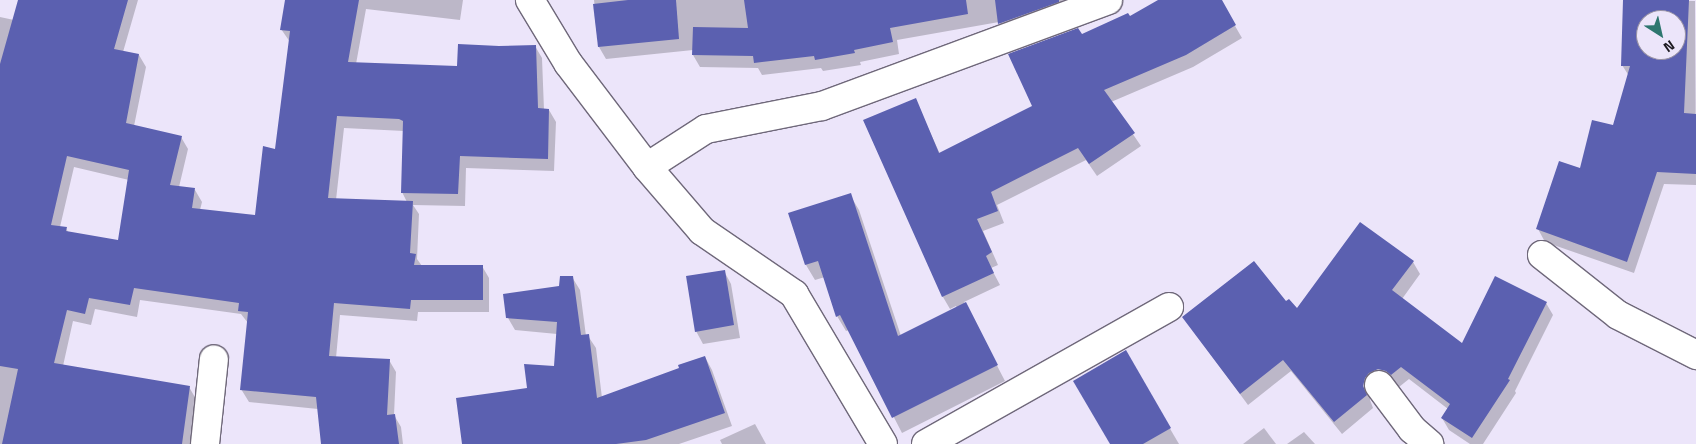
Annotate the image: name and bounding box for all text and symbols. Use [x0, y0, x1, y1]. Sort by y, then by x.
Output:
north arrow [1636, 10, 1686, 60]
text: N [1659, 35, 1679, 58]

